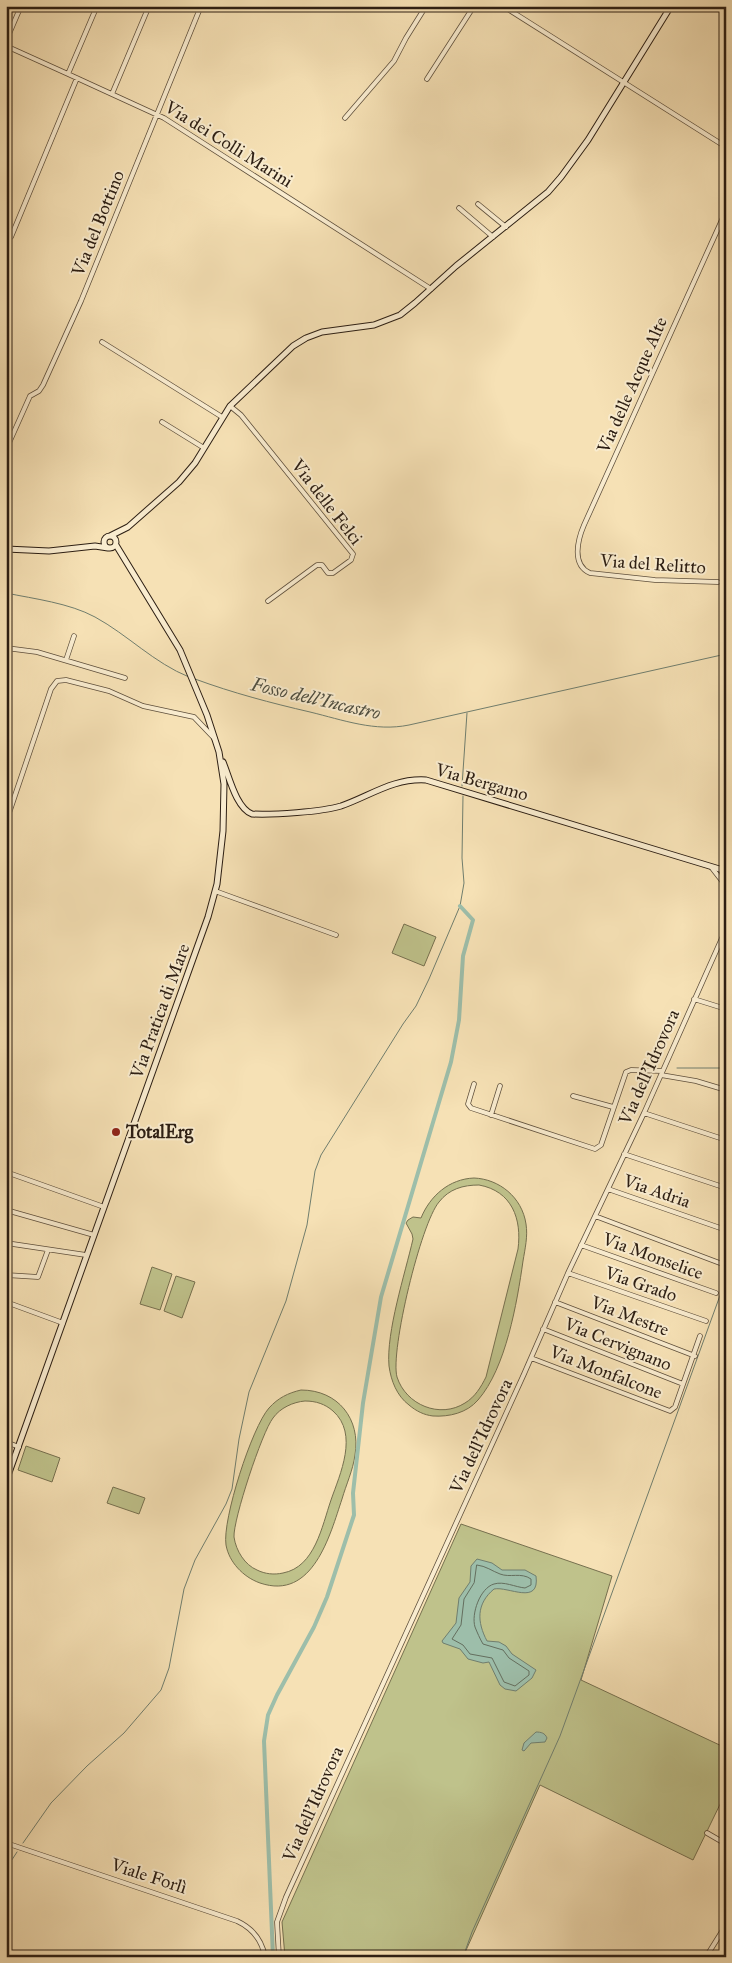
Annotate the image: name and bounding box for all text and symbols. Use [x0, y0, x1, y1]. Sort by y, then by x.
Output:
street label: Via dei Colli Marini [160, 95, 297, 192]
street label: Via del Bottino [66, 167, 129, 280]
street label: Via delle Acque Alte [592, 314, 673, 458]
street label: Via delle Felci [286, 454, 367, 549]
street label: Via del Relitto [598, 549, 707, 579]
water label: Fosso dell'Incastro [248, 672, 383, 725]
street label: Via Bergamo [432, 758, 531, 807]
street label: Via Pratica di Mare [125, 941, 195, 1082]
street label: Via dell'Idrovora [613, 1006, 684, 1129]
place label: TotalErg [125, 1121, 194, 1144]
marker: TotalErg [110, 1126, 122, 1138]
street label: Via Adria [620, 1169, 694, 1213]
street label: Via Monselice [599, 1227, 706, 1284]
street label: Via Grado [601, 1261, 680, 1307]
street label: Via Mestre [587, 1291, 672, 1341]
street label: Via Cervignano [560, 1312, 675, 1376]
street label: Via Monfalcone [546, 1340, 665, 1404]
street label: Via dell'Idrovora [444, 1375, 517, 1498]
street label: Via dell'Idrovora [277, 1743, 348, 1866]
street label: Viale Forlì [107, 1853, 190, 1899]

